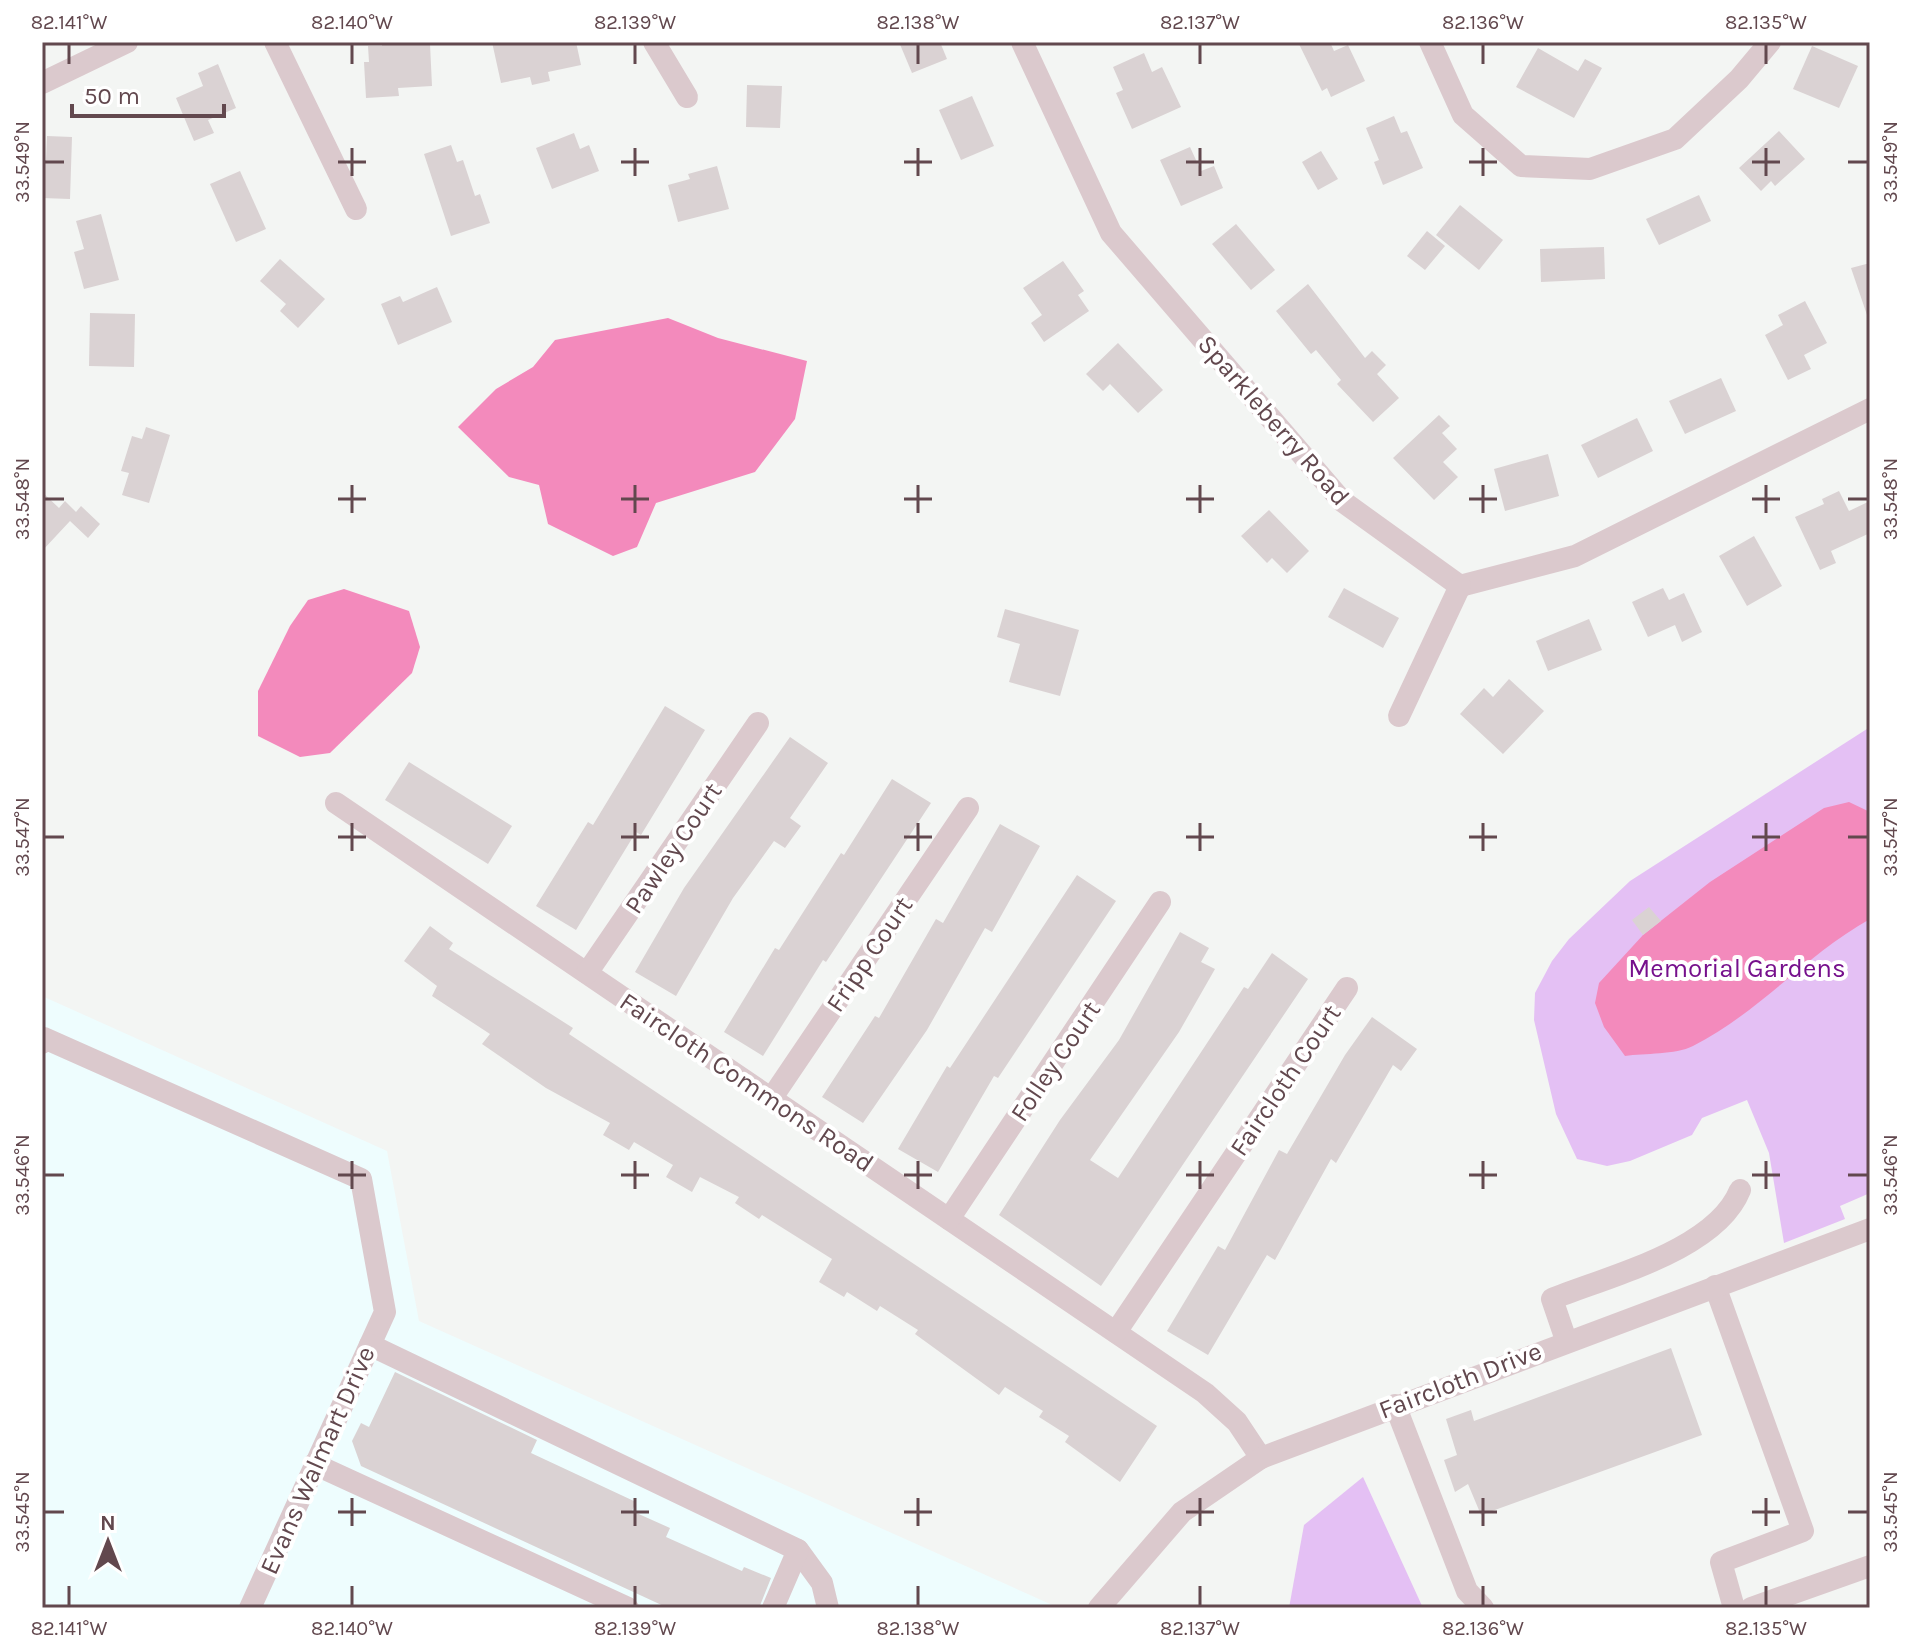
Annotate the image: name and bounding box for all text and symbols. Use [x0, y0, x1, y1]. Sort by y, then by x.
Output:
text: 82.141°W [31, 11, 107, 34]
text: 82.140°W [311, 11, 393, 34]
text: 82.139°W [594, 11, 676, 34]
text: 82.138°W [877, 11, 960, 34]
text: 82.137°W [1160, 11, 1240, 34]
text: 82.136°W [1442, 11, 1524, 34]
text: 82.135°W [1725, 11, 1807, 34]
scale bar [72, 68, 224, 118]
text: 50 m [84, 82, 140, 110]
text: 33.549°N [11, 121, 34, 203]
text: 33.549°N [1879, 121, 1902, 203]
street label: Sparkleberry Road [1191, 329, 1356, 512]
text: 33.548°N [11, 458, 34, 540]
text: 33.548°N [1879, 458, 1902, 540]
street label: Pawley Court [618, 777, 729, 920]
text: 33.547°N [11, 797, 34, 877]
text: 33.547°N [1879, 797, 1902, 877]
street label: Fripp Court [820, 891, 919, 1018]
park label: Memorial Gardens [1628, 953, 1846, 984]
street label: Faircloth Commons Road [614, 986, 879, 1179]
street label: Folley Court [1004, 995, 1107, 1127]
street label: Faircloth Court [1223, 998, 1348, 1162]
text: 33.546°N [11, 1134, 34, 1216]
text: 33.546°N [1879, 1134, 1902, 1216]
street label: Faircloth Drive [1374, 1335, 1546, 1426]
street label: Evans Walmart Drive [253, 1341, 382, 1579]
text: 33.545°N [11, 1471, 34, 1553]
text: 33.545°N [1879, 1471, 1902, 1553]
north arrow [68, 1502, 148, 1582]
text: N [100, 1510, 116, 1536]
text: 82.141°W [31, 1617, 107, 1640]
text: 82.140°W [311, 1617, 393, 1640]
text: 82.139°W [594, 1617, 676, 1640]
text: 82.138°W [877, 1617, 960, 1640]
text: 82.137°W [1160, 1617, 1240, 1640]
text: 82.136°W [1442, 1617, 1524, 1640]
text: 82.135°W [1725, 1617, 1807, 1640]

